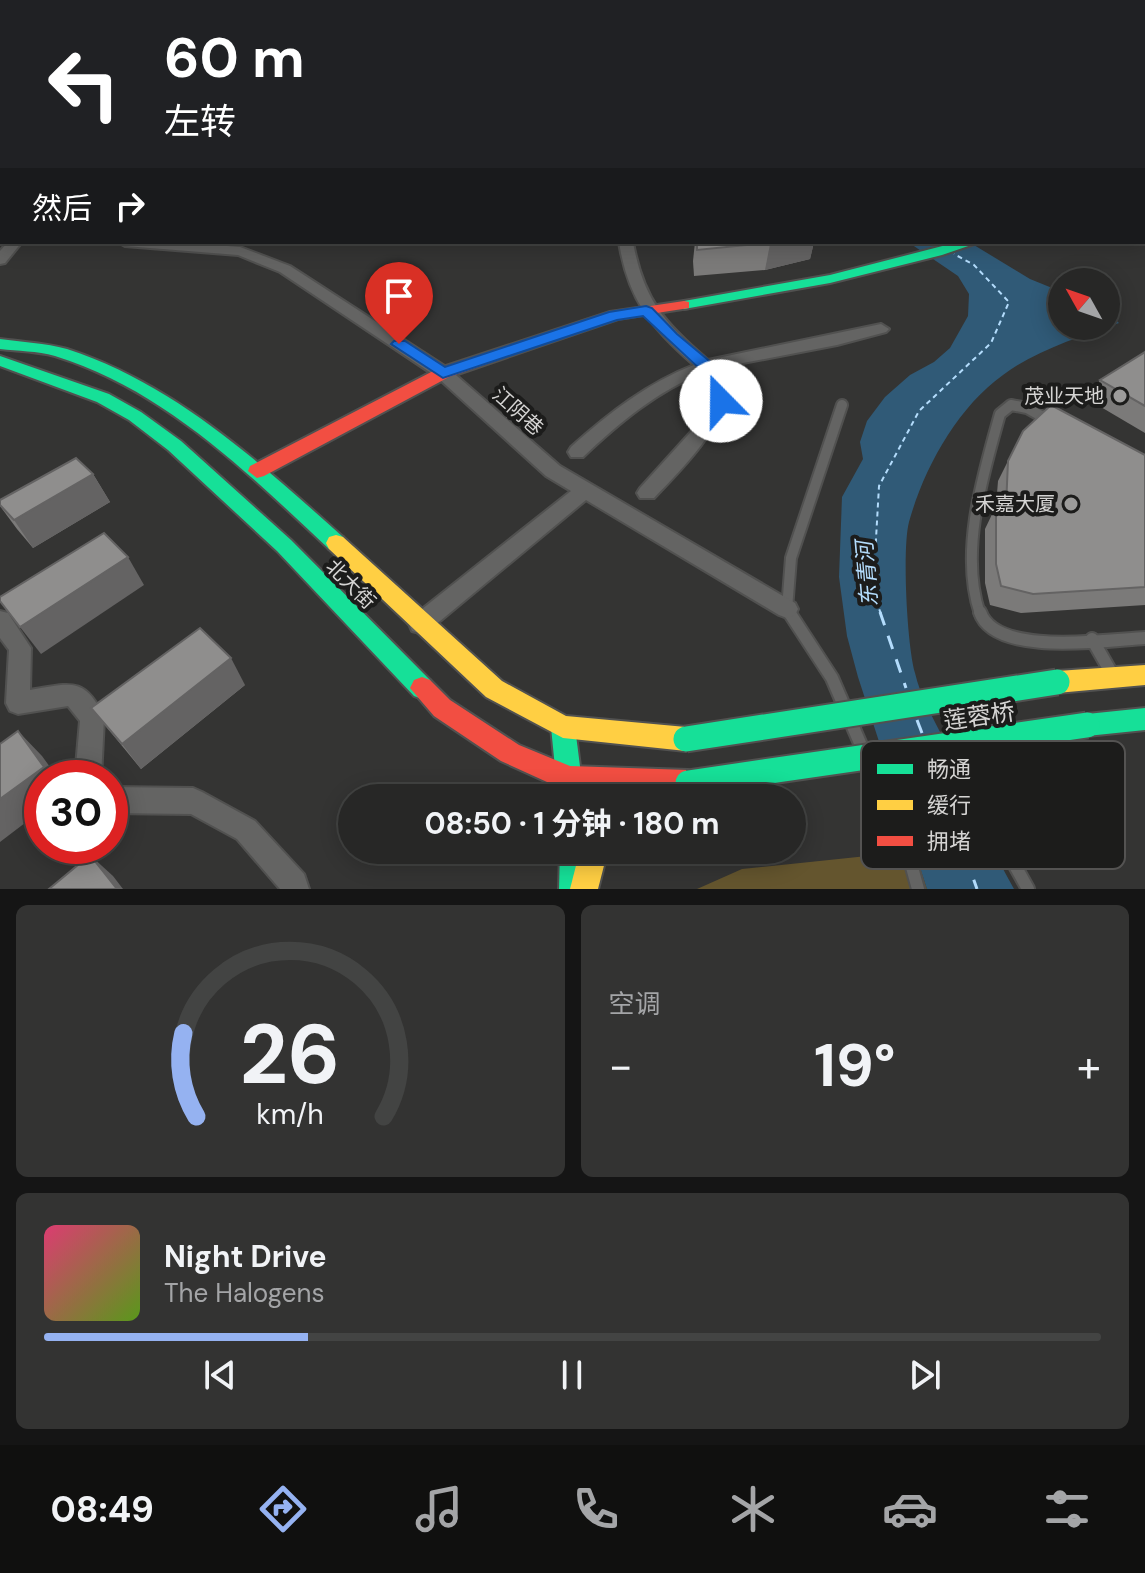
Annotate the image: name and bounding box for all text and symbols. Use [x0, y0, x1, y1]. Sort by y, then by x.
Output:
text: 60 m [164, 21, 305, 94]
icon: left [32, 32, 136, 136]
text: 左转 [164, 98, 236, 145]
icon: right [108, 184, 152, 228]
text: 然后 [32, 189, 92, 228]
pin [365, 262, 433, 344]
north arrow [1048, 268, 1120, 340]
map controls [1048, 268, 1120, 340]
icon: arrive [377, 274, 421, 318]
position arrow [679, 359, 763, 443]
street label: 江阴巷 [487, 381, 549, 441]
place label: 茂业天地 [1024, 383, 1104, 409]
marker: 茂业天地 [1111, 387, 1129, 405]
place label: 禾嘉大厦 [975, 491, 1055, 517]
marker: 禾嘉大厦 [1062, 495, 1080, 513]
water label: 东青河 [849, 536, 884, 608]
street label: 北大街 [321, 554, 381, 614]
street label: 莲蓉桥 [941, 696, 1017, 736]
legend [861, 741, 1125, 869]
text: 畅通 [927, 755, 971, 784]
speed limit sign: 30 [24, 760, 128, 864]
text: 缓行 [927, 791, 971, 820]
text: 08:50 · 1 分钟 · 180 m [424, 804, 720, 843]
text: 拥堵 [927, 827, 971, 856]
text: 空调 [609, 987, 661, 1021]
text: 26 [240, 1000, 341, 1109]
text: 19° [814, 1026, 896, 1105]
text: − [609, 1037, 633, 1095]
text: + [1077, 1037, 1101, 1095]
text: km/h [256, 1096, 324, 1133]
text: Night Drive [164, 1237, 327, 1276]
text: The Halogens [164, 1276, 324, 1310]
icon: previous [198, 1353, 242, 1397]
icon: pause [550, 1353, 594, 1397]
icon: next [903, 1353, 947, 1397]
icon: directions [255, 1481, 311, 1537]
icon: music [411, 1481, 467, 1537]
icon: phone [568, 1481, 624, 1537]
icon: climate [725, 1481, 781, 1537]
icon: car [882, 1481, 938, 1537]
icon: filters [1039, 1481, 1095, 1537]
text: 08:49 [50, 1486, 154, 1533]

